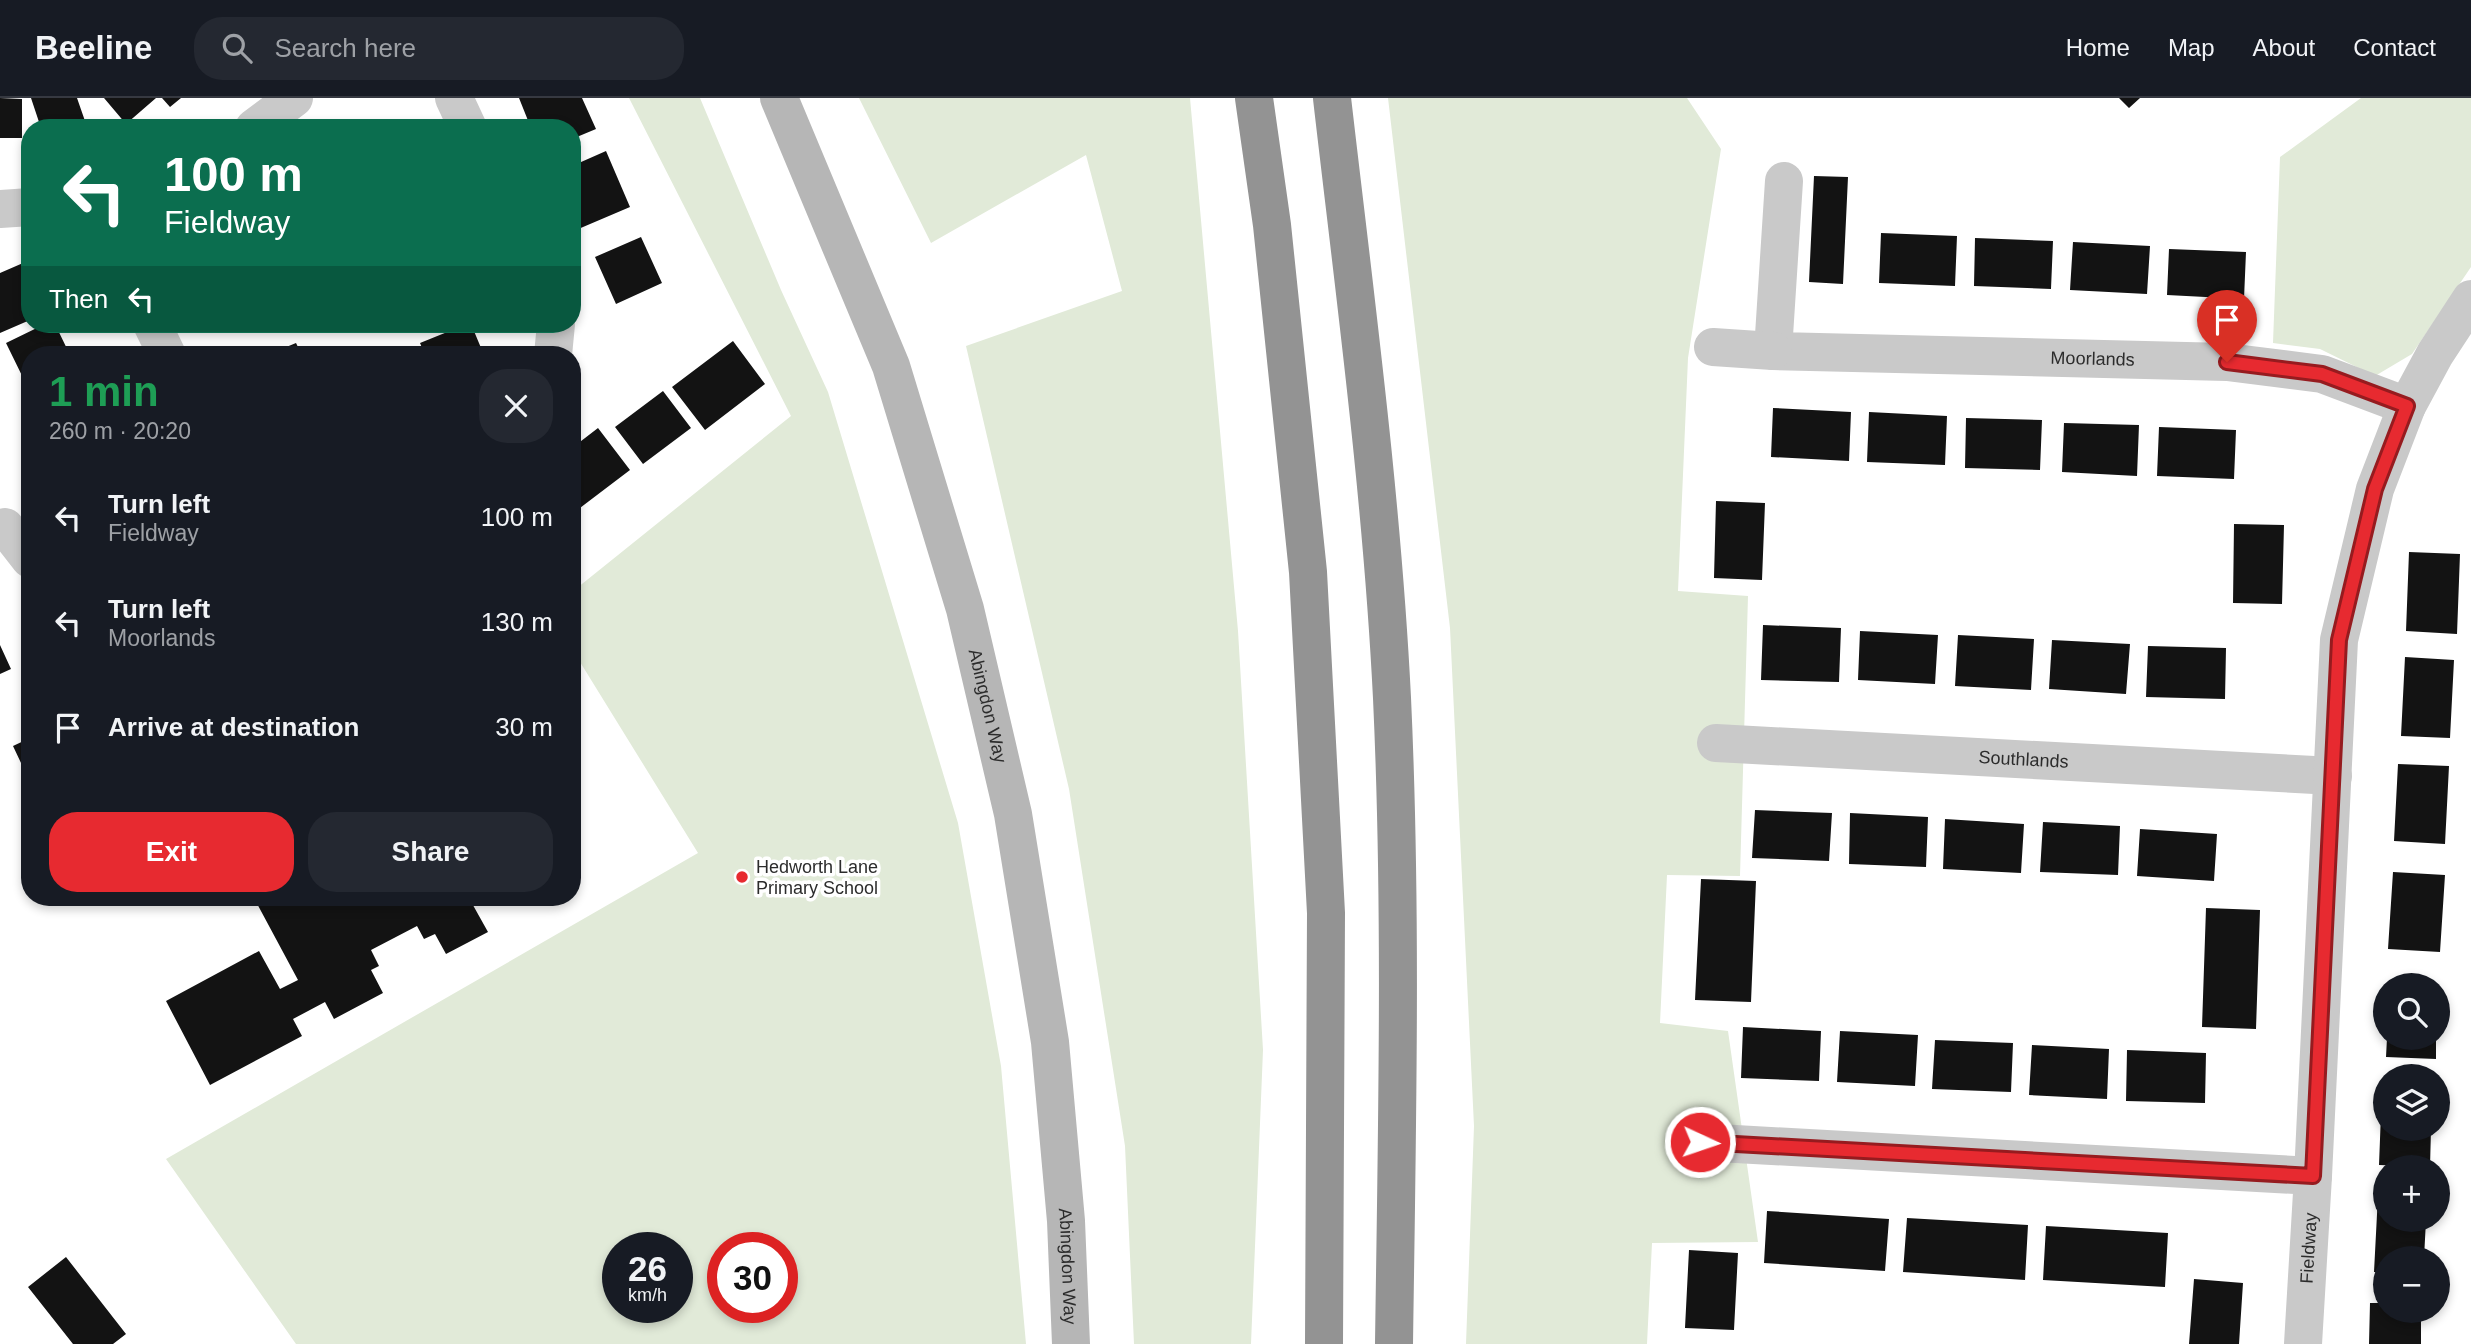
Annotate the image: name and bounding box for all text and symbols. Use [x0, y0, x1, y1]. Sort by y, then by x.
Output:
search box [194, 17, 684, 80]
text: Beeline [35, 29, 152, 66]
icon: search [218, 29, 256, 67]
text: Search here [274, 33, 416, 63]
text: Home [2066, 34, 2130, 61]
text: Map [2168, 34, 2215, 61]
text: About [2253, 34, 2315, 61]
text: Contact [2353, 34, 2436, 61]
icon: left [49, 147, 140, 238]
text: 100 m [164, 147, 303, 201]
text: Fieldway [164, 204, 290, 240]
icon: left [122, 280, 160, 318]
text: Then [49, 284, 108, 314]
pin [2197, 290, 2257, 362]
icon: arrive [2208, 301, 2246, 339]
street label: Moorlands [2050, 348, 2135, 370]
text: 1 min [49, 368, 159, 415]
button: close [479, 369, 553, 443]
text: 260 m · 20:20 [49, 418, 191, 444]
text: Turn left [108, 489, 210, 519]
icon: left [49, 499, 87, 537]
text: 100 m [481, 502, 553, 532]
text: Fieldway [108, 520, 199, 546]
text: Turn left [108, 594, 210, 624]
icon: left [49, 604, 87, 642]
text: 130 m [481, 607, 553, 637]
text: Moorlands [108, 625, 215, 651]
street label: Abingdon Way [965, 647, 1011, 765]
icon: arrive [49, 709, 87, 747]
text: Arrive at destination [108, 712, 359, 742]
text: 30 m [495, 712, 553, 742]
street label: Southlands [1978, 747, 2069, 772]
button: Exit [49, 812, 294, 892]
button: Share [308, 812, 553, 892]
place label: Hedworth Lane Primary School [756, 857, 878, 898]
marker: Hedworth Lane Primary School [734, 869, 750, 885]
map controls [2373, 973, 2450, 1323]
button: search [2373, 973, 2450, 1050]
button: layers [2373, 1064, 2450, 1141]
position arrow [1663, 1105, 1737, 1179]
button: + [2373, 1155, 2450, 1232]
street label: Abingdon Way [1055, 1207, 1080, 1325]
street label: Fieldway [2297, 1212, 2321, 1284]
speed limit sign: 30 [707, 1232, 798, 1323]
button: − [2373, 1246, 2450, 1323]
text: 26 [628, 1249, 667, 1288]
text: km/h [628, 1285, 667, 1305]

